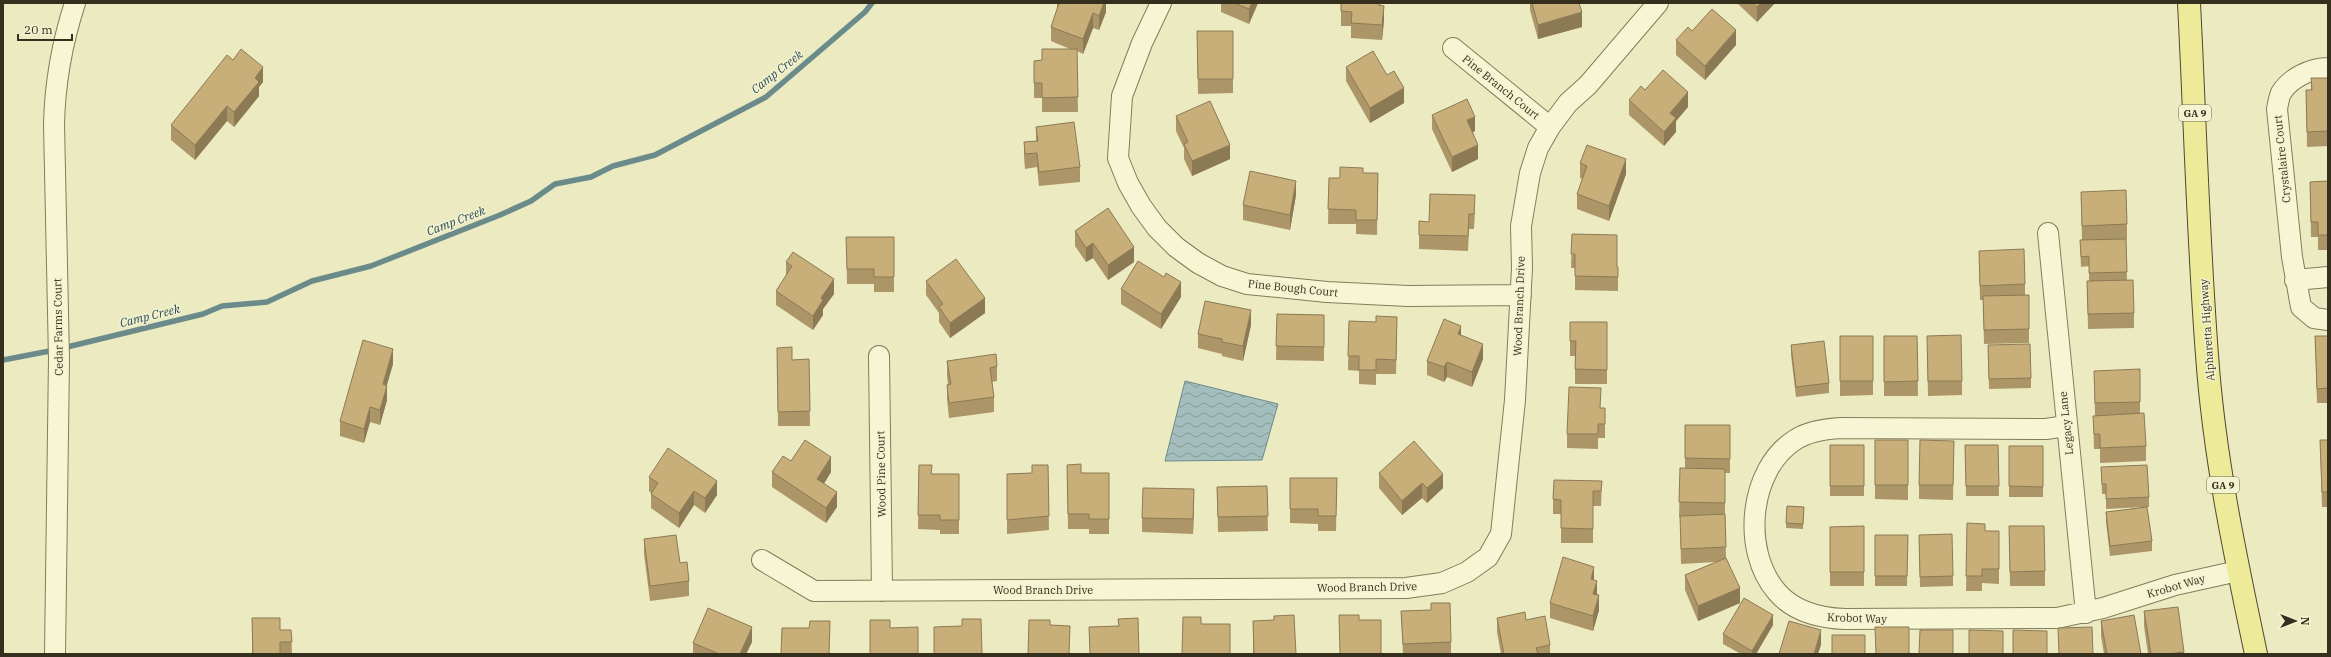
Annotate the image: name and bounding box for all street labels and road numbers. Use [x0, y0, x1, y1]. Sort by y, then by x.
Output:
street label: Pine Branch Court [1460, 52, 1542, 122]
road number: GA 9 [2179, 105, 2211, 121]
street label: Crystalaire Court [2270, 114, 2294, 204]
street label: Wood Branch Drive [1510, 256, 1528, 356]
street label: Pine Bough Court [1247, 276, 1339, 300]
street label: Cedar Farms Court [50, 278, 66, 376]
street label: Alpharetta Highway [2196, 278, 2218, 382]
street label: Legacy Lane [2056, 390, 2076, 456]
street label: Wood Pine Court [873, 430, 889, 517]
road number: GA 9 [2207, 477, 2239, 493]
street label: Krobot Way [2145, 571, 2207, 601]
street label: Wood Branch Drive [1317, 579, 1417, 595]
street label: Wood Branch Drive [993, 583, 1093, 597]
street label: Krobot Way [1827, 610, 1887, 626]

